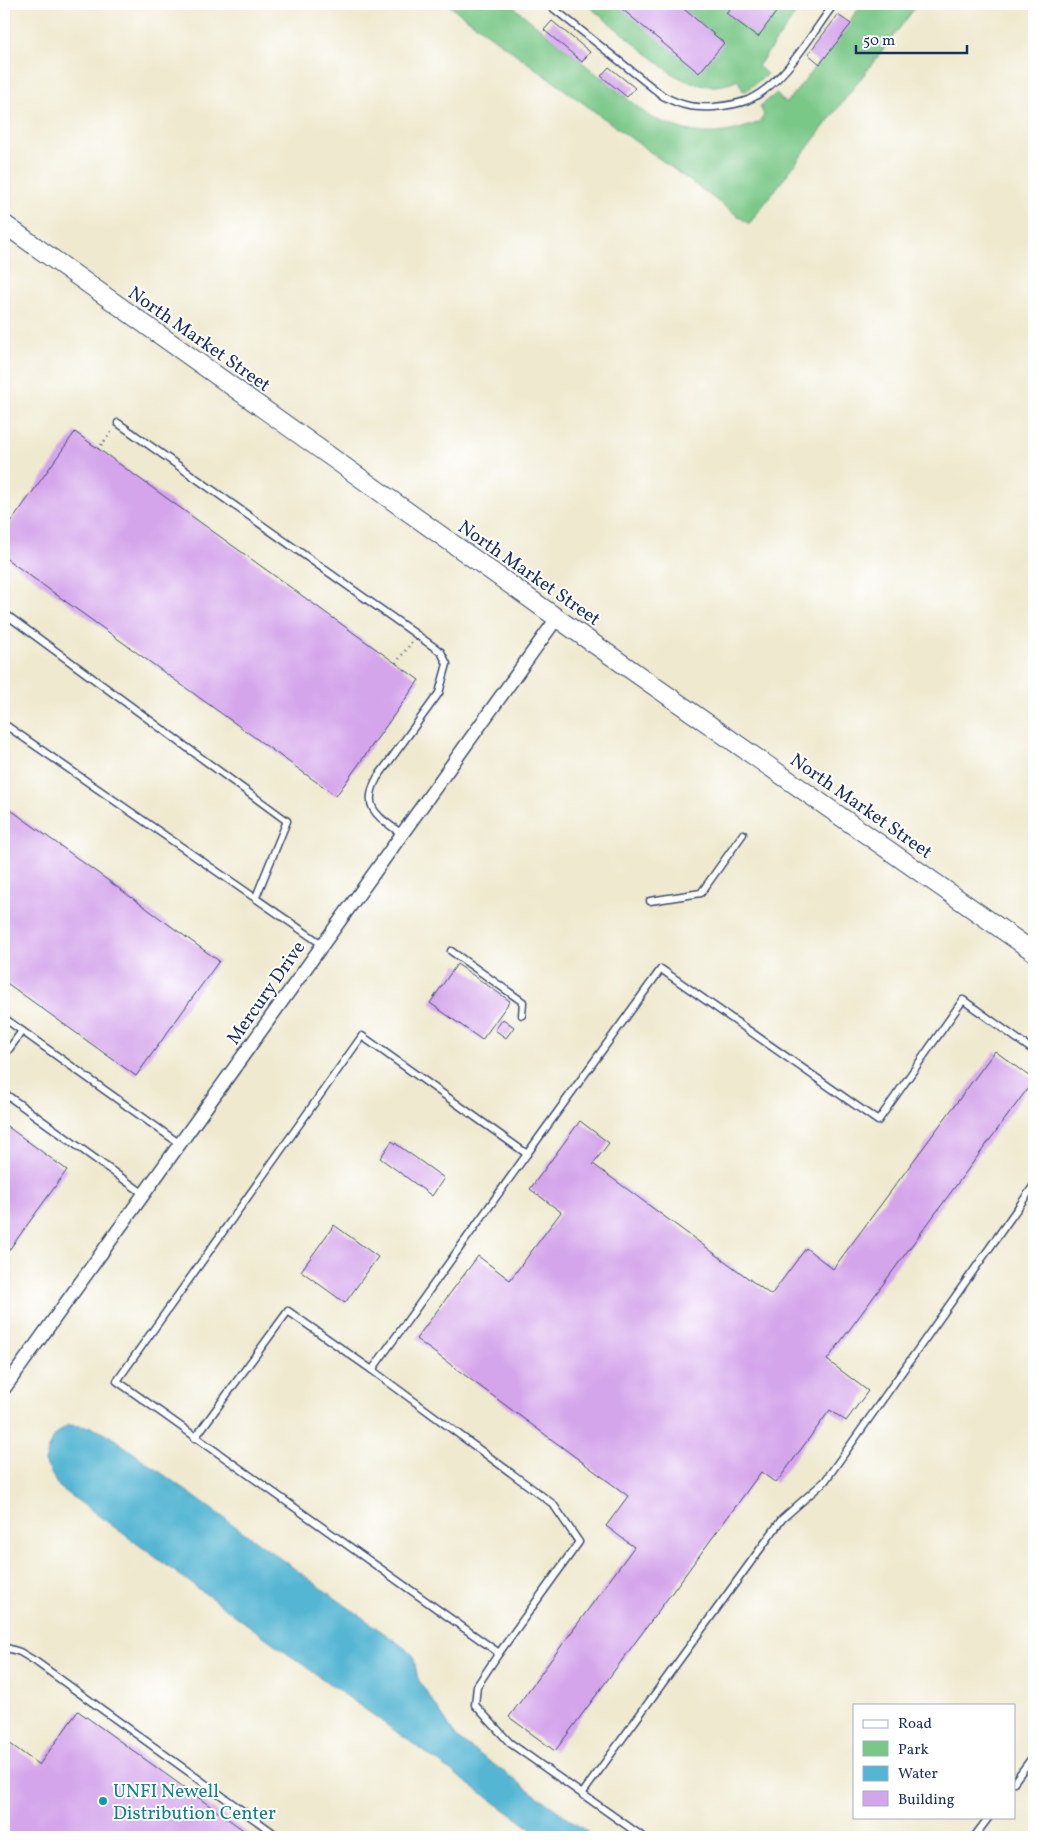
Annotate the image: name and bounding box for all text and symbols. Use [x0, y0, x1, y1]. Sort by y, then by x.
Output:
scale bar [856, 22, 967, 54]
text: 50 m [863, 31, 895, 52]
street label: North Market Street [122, 281, 276, 399]
street label: North Market Street [452, 515, 606, 633]
street label: North Market Street [784, 748, 938, 866]
street label: Mercury Drive [221, 936, 312, 1050]
legend [853, 1704, 1016, 1818]
text: Road [898, 1714, 932, 1735]
text: Park [898, 1740, 929, 1761]
text: Water [898, 1764, 938, 1785]
place label: UNFI Newell Distribution Center [113, 1779, 276, 1827]
text: Building [898, 1790, 955, 1811]
marker: UNFI Newell Distribution Center [97, 1795, 109, 1807]

